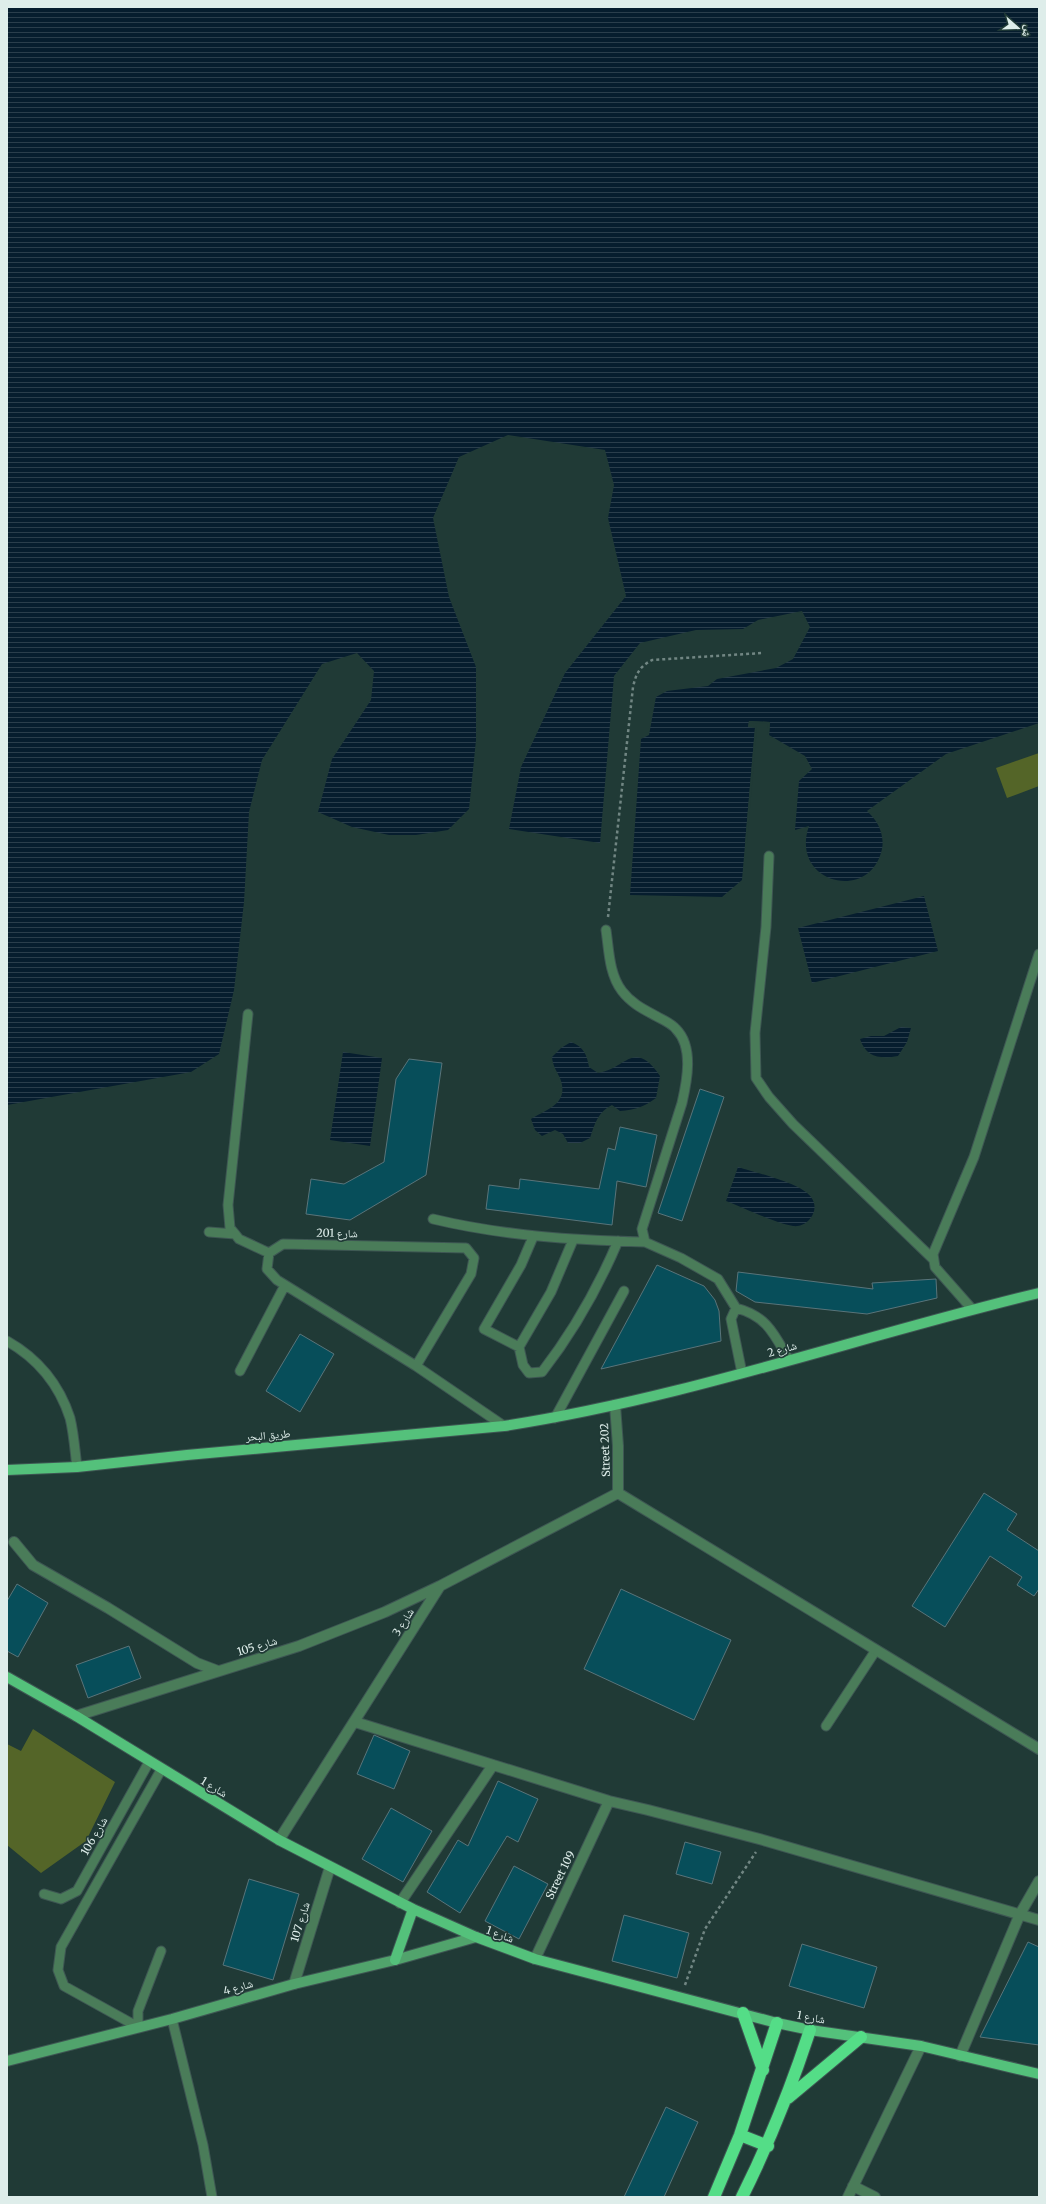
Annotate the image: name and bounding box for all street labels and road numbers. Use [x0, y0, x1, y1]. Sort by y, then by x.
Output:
street label: شارع 201 [316, 1226, 358, 1240]
street label: شارع 2 [766, 1338, 798, 1360]
street label: Street 202 [597, 1423, 613, 1477]
street label: طريق البحر [244, 1426, 291, 1444]
street label: شارع 3 [389, 1606, 417, 1638]
street label: شارع 105 [235, 1633, 279, 1659]
street label: شارع 1 [198, 1774, 230, 1800]
street label: شارع 106 [77, 1814, 111, 1858]
street label: Street 109 [542, 1848, 578, 1902]
street label: شارع 107 [287, 1900, 313, 1944]
street label: شارع 1 [484, 1923, 516, 1945]
street label: شارع 4 [222, 1976, 254, 1998]
street label: شارع 1 [796, 2008, 826, 2026]

